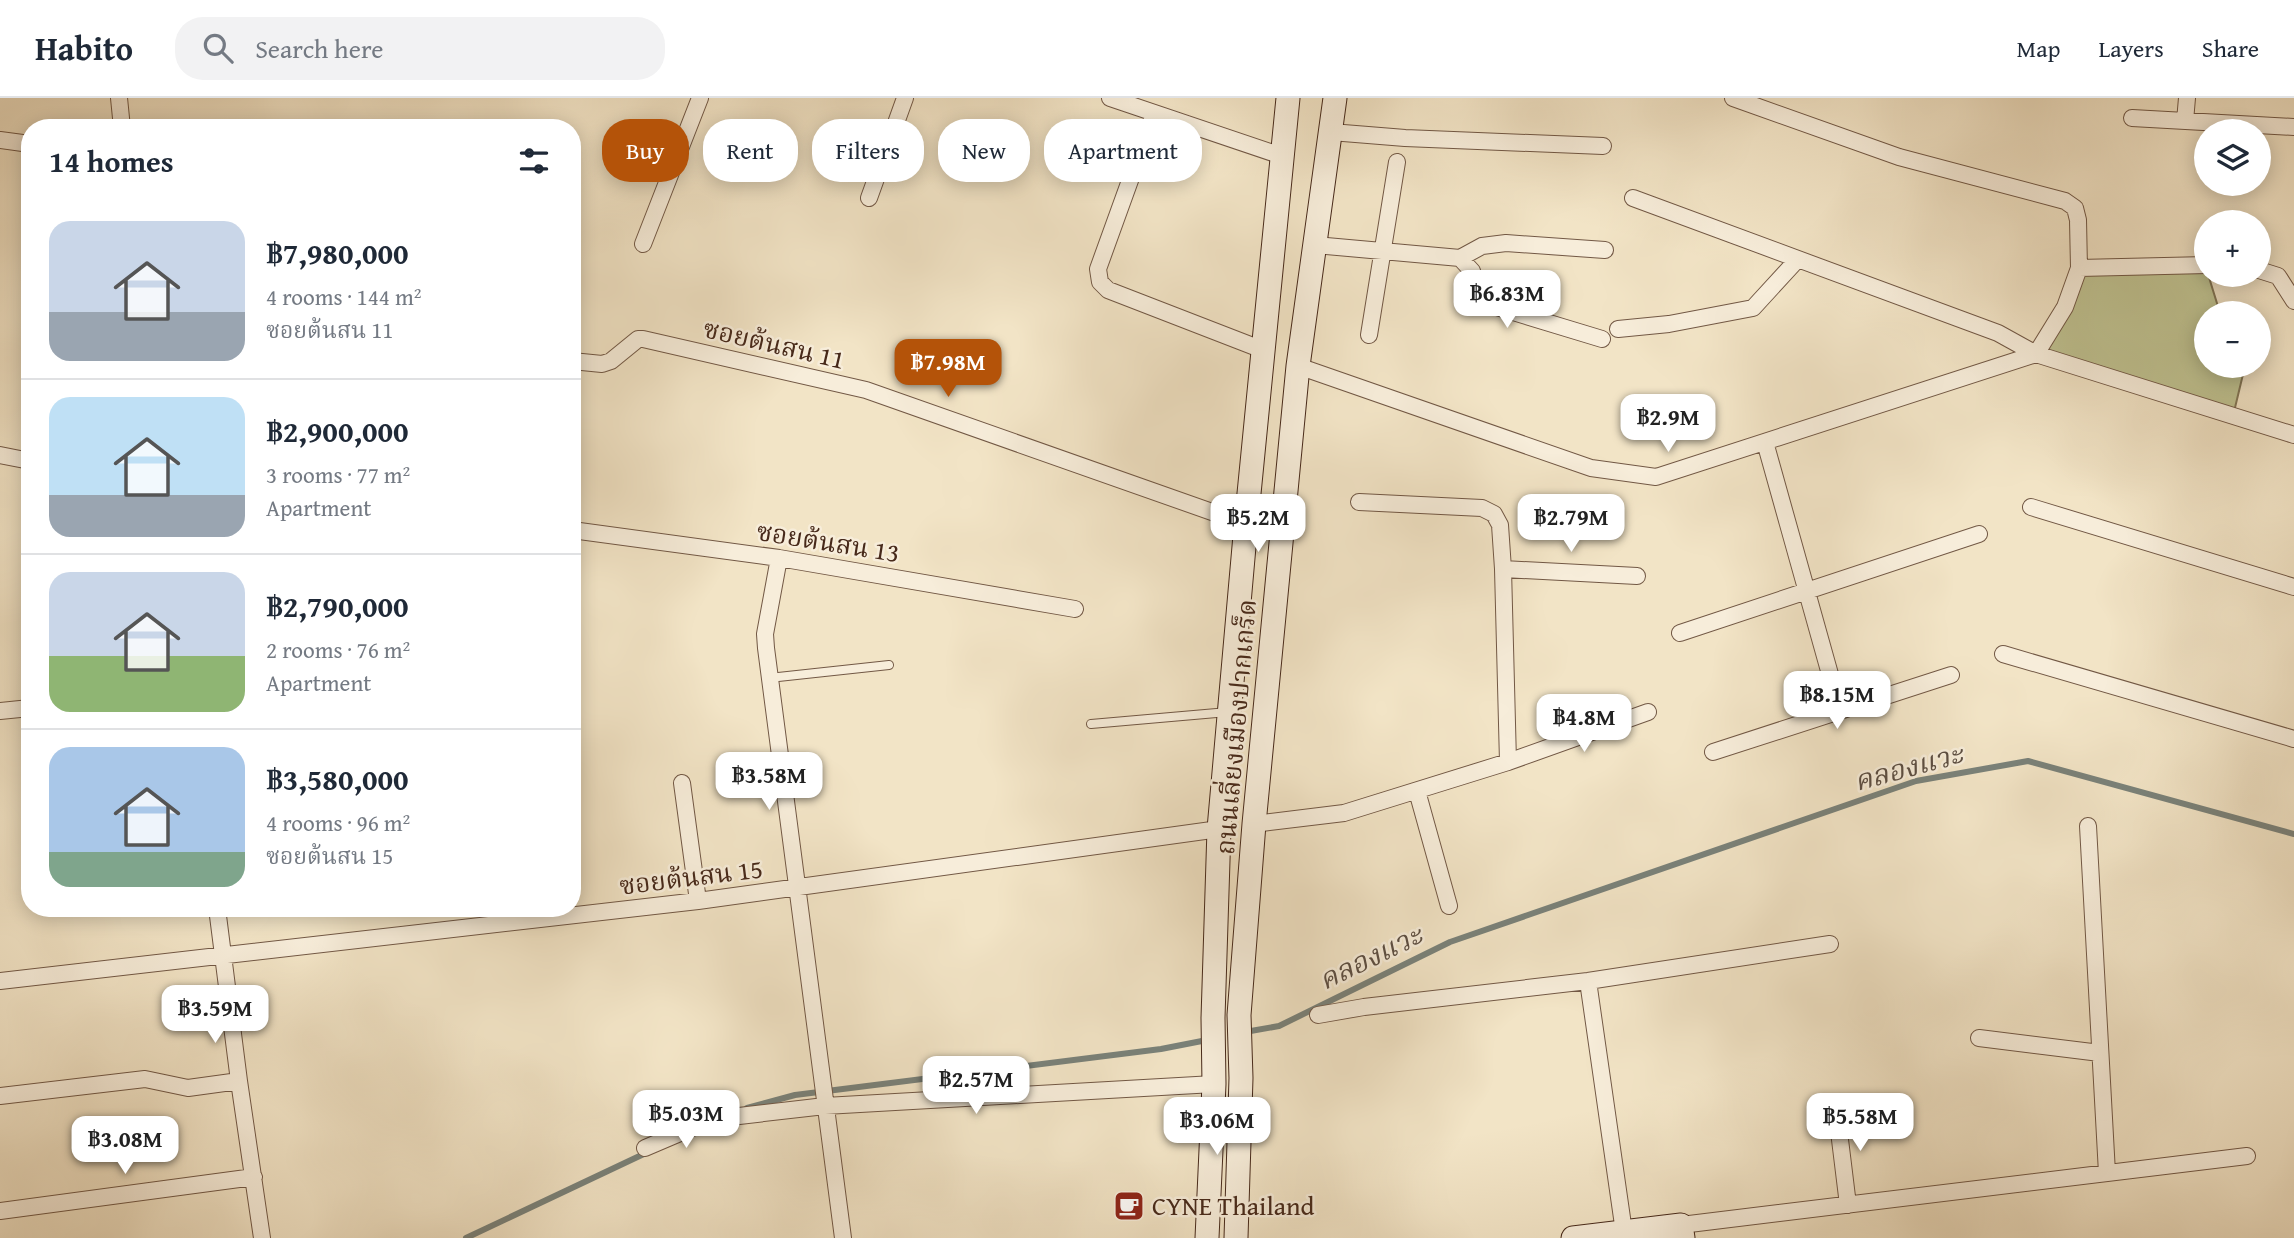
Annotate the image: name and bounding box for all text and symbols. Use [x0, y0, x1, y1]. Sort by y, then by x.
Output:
search box [175, 17, 665, 80]
text: Habito [35, 24, 133, 72]
icon: search [199, 29, 237, 67]
text: Search here [255, 29, 383, 68]
text: Map [2017, 31, 2060, 66]
text: Layers [2098, 31, 2164, 66]
text: Share [2202, 31, 2259, 66]
chip: Buy [602, 119, 689, 182]
chip: Rent [703, 119, 798, 182]
chip: Filters [812, 119, 924, 182]
chip: New [938, 119, 1030, 182]
chip: Apartment [1044, 119, 1202, 182]
map controls [2194, 119, 2271, 378]
button: layers [2194, 119, 2271, 196]
text: 14 homes [49, 139, 174, 183]
icon: filters [515, 142, 553, 180]
button: + [2194, 210, 2271, 287]
text: ฿7,980,000 [266, 231, 409, 275]
icon: home [105, 249, 189, 333]
pin: ฿6.83M [1450, 271, 1564, 330]
text: ฿6.83M [1470, 276, 1544, 309]
text: 4 rooms · 144 m² [266, 280, 421, 313]
button: − [2194, 301, 2271, 378]
street label: ซอยต้นสน 11 [700, 308, 849, 379]
text: ซอยต้นสน 11 [266, 313, 393, 346]
pin: ฿7.98M [891, 340, 1005, 399]
text: ฿7.98M [911, 345, 985, 378]
pin: ฿2.9M [1619, 394, 1717, 454]
text: ฿2.9M [1637, 400, 1699, 433]
text: ฿2,900,000 [266, 409, 409, 453]
icon: home [105, 425, 189, 509]
text: 3 rooms · 77 m² [266, 458, 410, 491]
text: Apartment [266, 491, 371, 524]
pin: ฿5.2M [1209, 494, 1307, 554]
pin: ฿2.79M [1514, 494, 1628, 554]
text: ฿5.2M [1227, 500, 1289, 533]
text: ฿2.79M [1534, 500, 1608, 533]
street label: ซอยต้นสน 13 [754, 511, 902, 572]
text: ฿2,790,000 [266, 584, 409, 628]
street label: ถนนเลี่ยงเมืองปากเกร็ด [1205, 597, 1266, 856]
icon: home [105, 600, 189, 684]
text: 2 rooms · 76 m² [266, 633, 410, 666]
text: Apartment [266, 666, 371, 699]
pin: ฿8.15M [1780, 672, 1894, 731]
text: ฿8.15M [1800, 677, 1874, 710]
pin: ฿4.8M [1535, 694, 1633, 754]
text: ฿4.8M [1553, 700, 1615, 733]
water label: คลองแวะ [1849, 732, 1969, 801]
pin: ฿3.58M [712, 752, 826, 812]
text: ฿3,580,000 [266, 757, 409, 801]
text: ฿3.58M [732, 758, 806, 791]
icon: home [105, 775, 189, 859]
text: 4 rooms · 96 m² [266, 806, 410, 839]
text: ซอยต้นสน 15 [266, 839, 393, 872]
street label: ซอยต้นสน 15 [617, 848, 765, 905]
water label: คลองแวะ [1311, 913, 1431, 999]
pin: ฿3.59M [158, 986, 272, 1045]
text: ฿3.59M [178, 991, 252, 1024]
pin: ฿2.57M [919, 1056, 1033, 1116]
text: ฿2.57M [939, 1062, 1013, 1095]
pin: ฿5.03M [629, 1090, 743, 1150]
pin: ฿5.58M [1803, 1094, 1917, 1153]
text: ฿5.03M [649, 1096, 723, 1129]
pin: ฿3.06M [1160, 1098, 1274, 1157]
text: ฿5.58M [1823, 1099, 1897, 1132]
text: ฿3.06M [1180, 1103, 1254, 1136]
pin: ฿3.08M [68, 1116, 182, 1176]
text: ฿3.08M [88, 1122, 162, 1155]
place label: CYNE Thailand [1152, 1186, 1315, 1225]
cafe icon: CYNE Thailand [1112, 1189, 1146, 1223]

